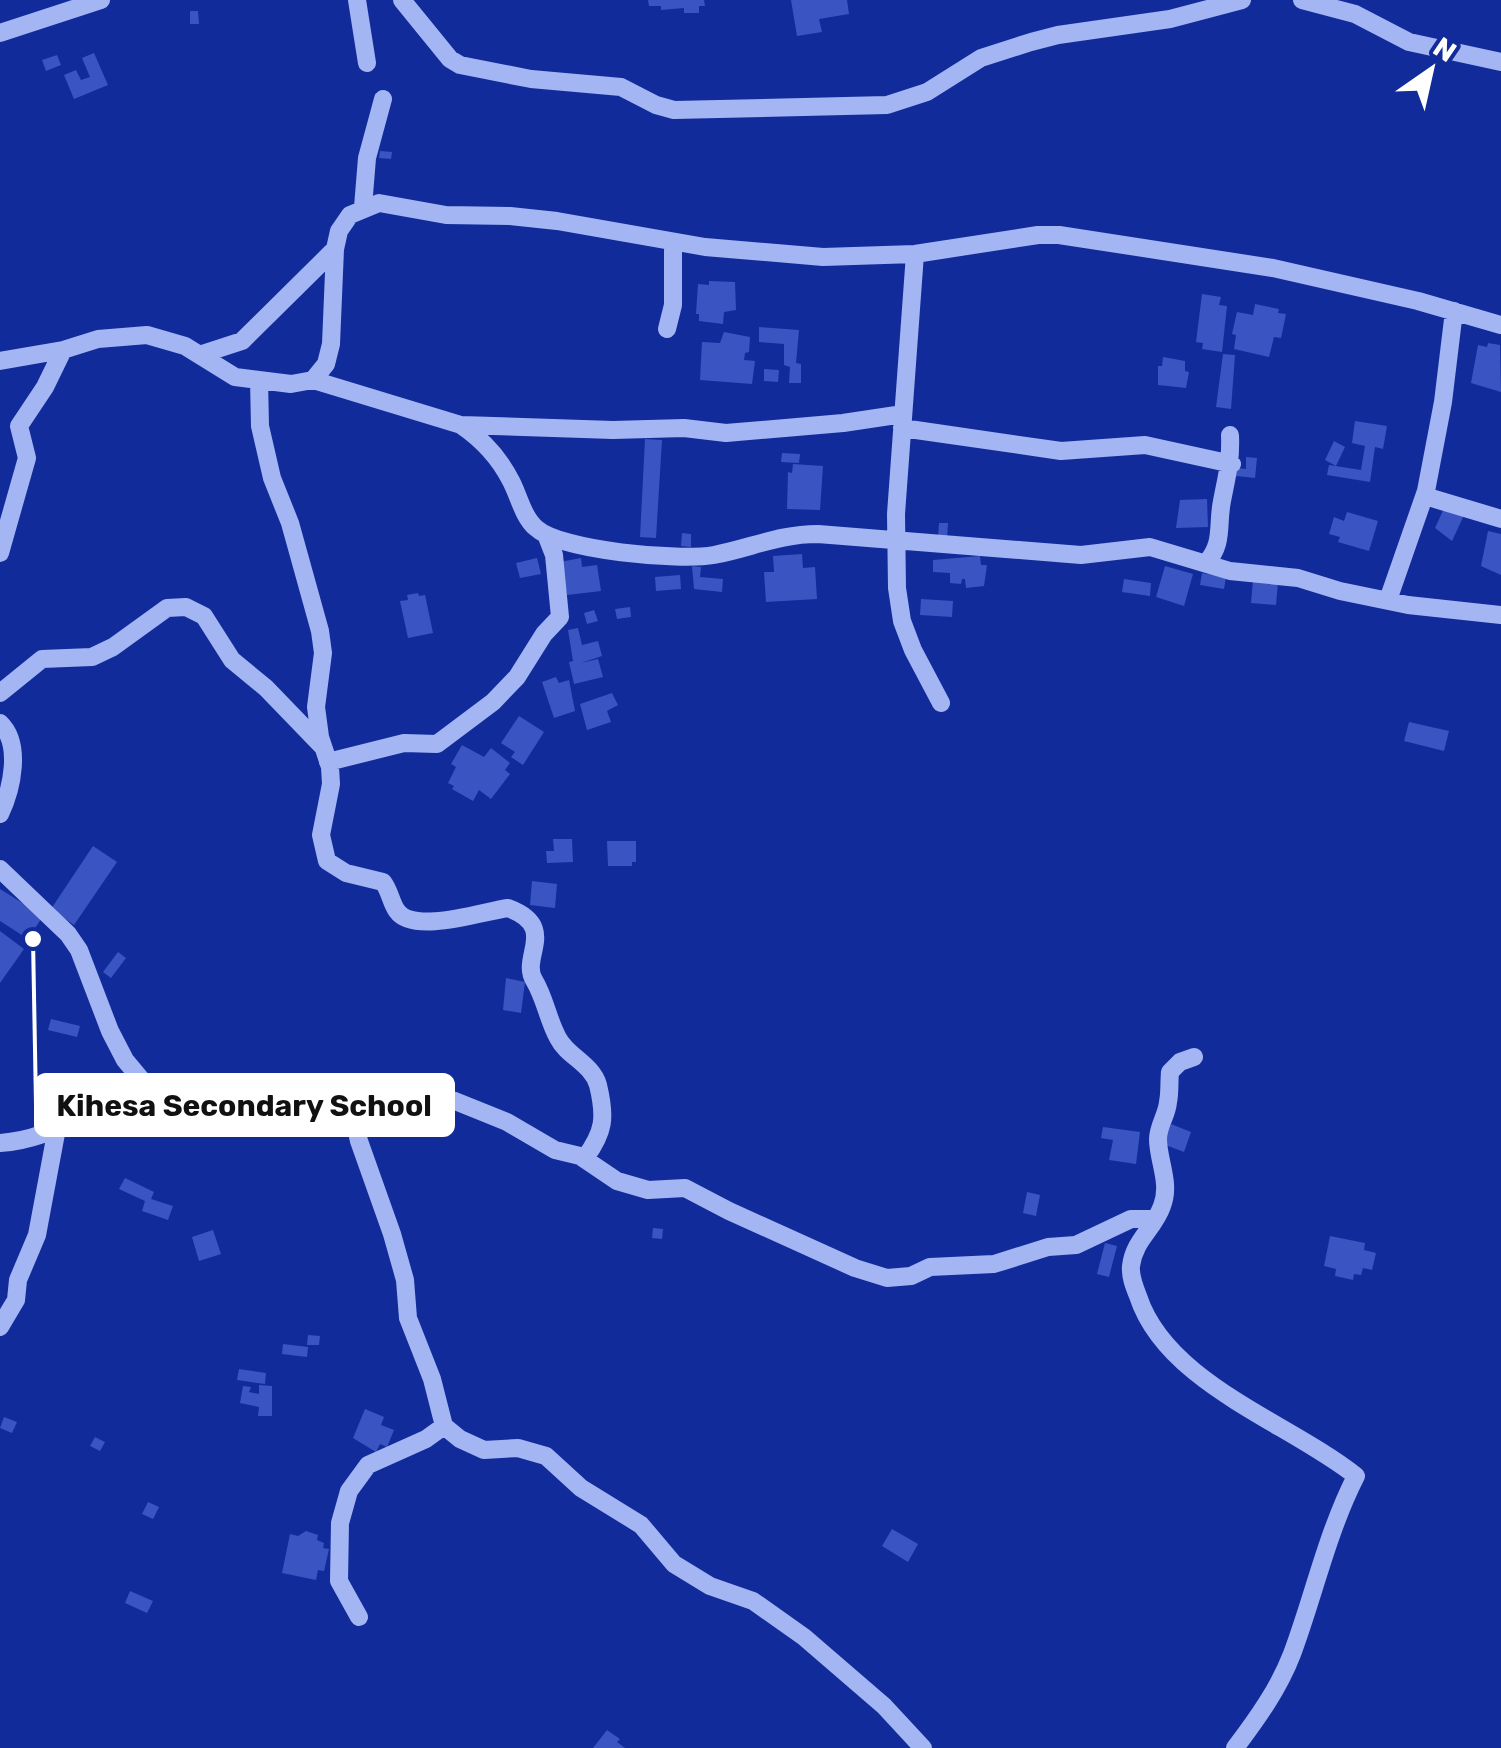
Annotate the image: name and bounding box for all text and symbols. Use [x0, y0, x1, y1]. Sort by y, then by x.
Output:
north arrow [1381, 20, 1481, 120]
text: N [1427, 30, 1462, 69]
callout: Kihesa Secondary School [36, 1075, 453, 1135]
text: Kihesa Secondary School [56, 1088, 432, 1124]

